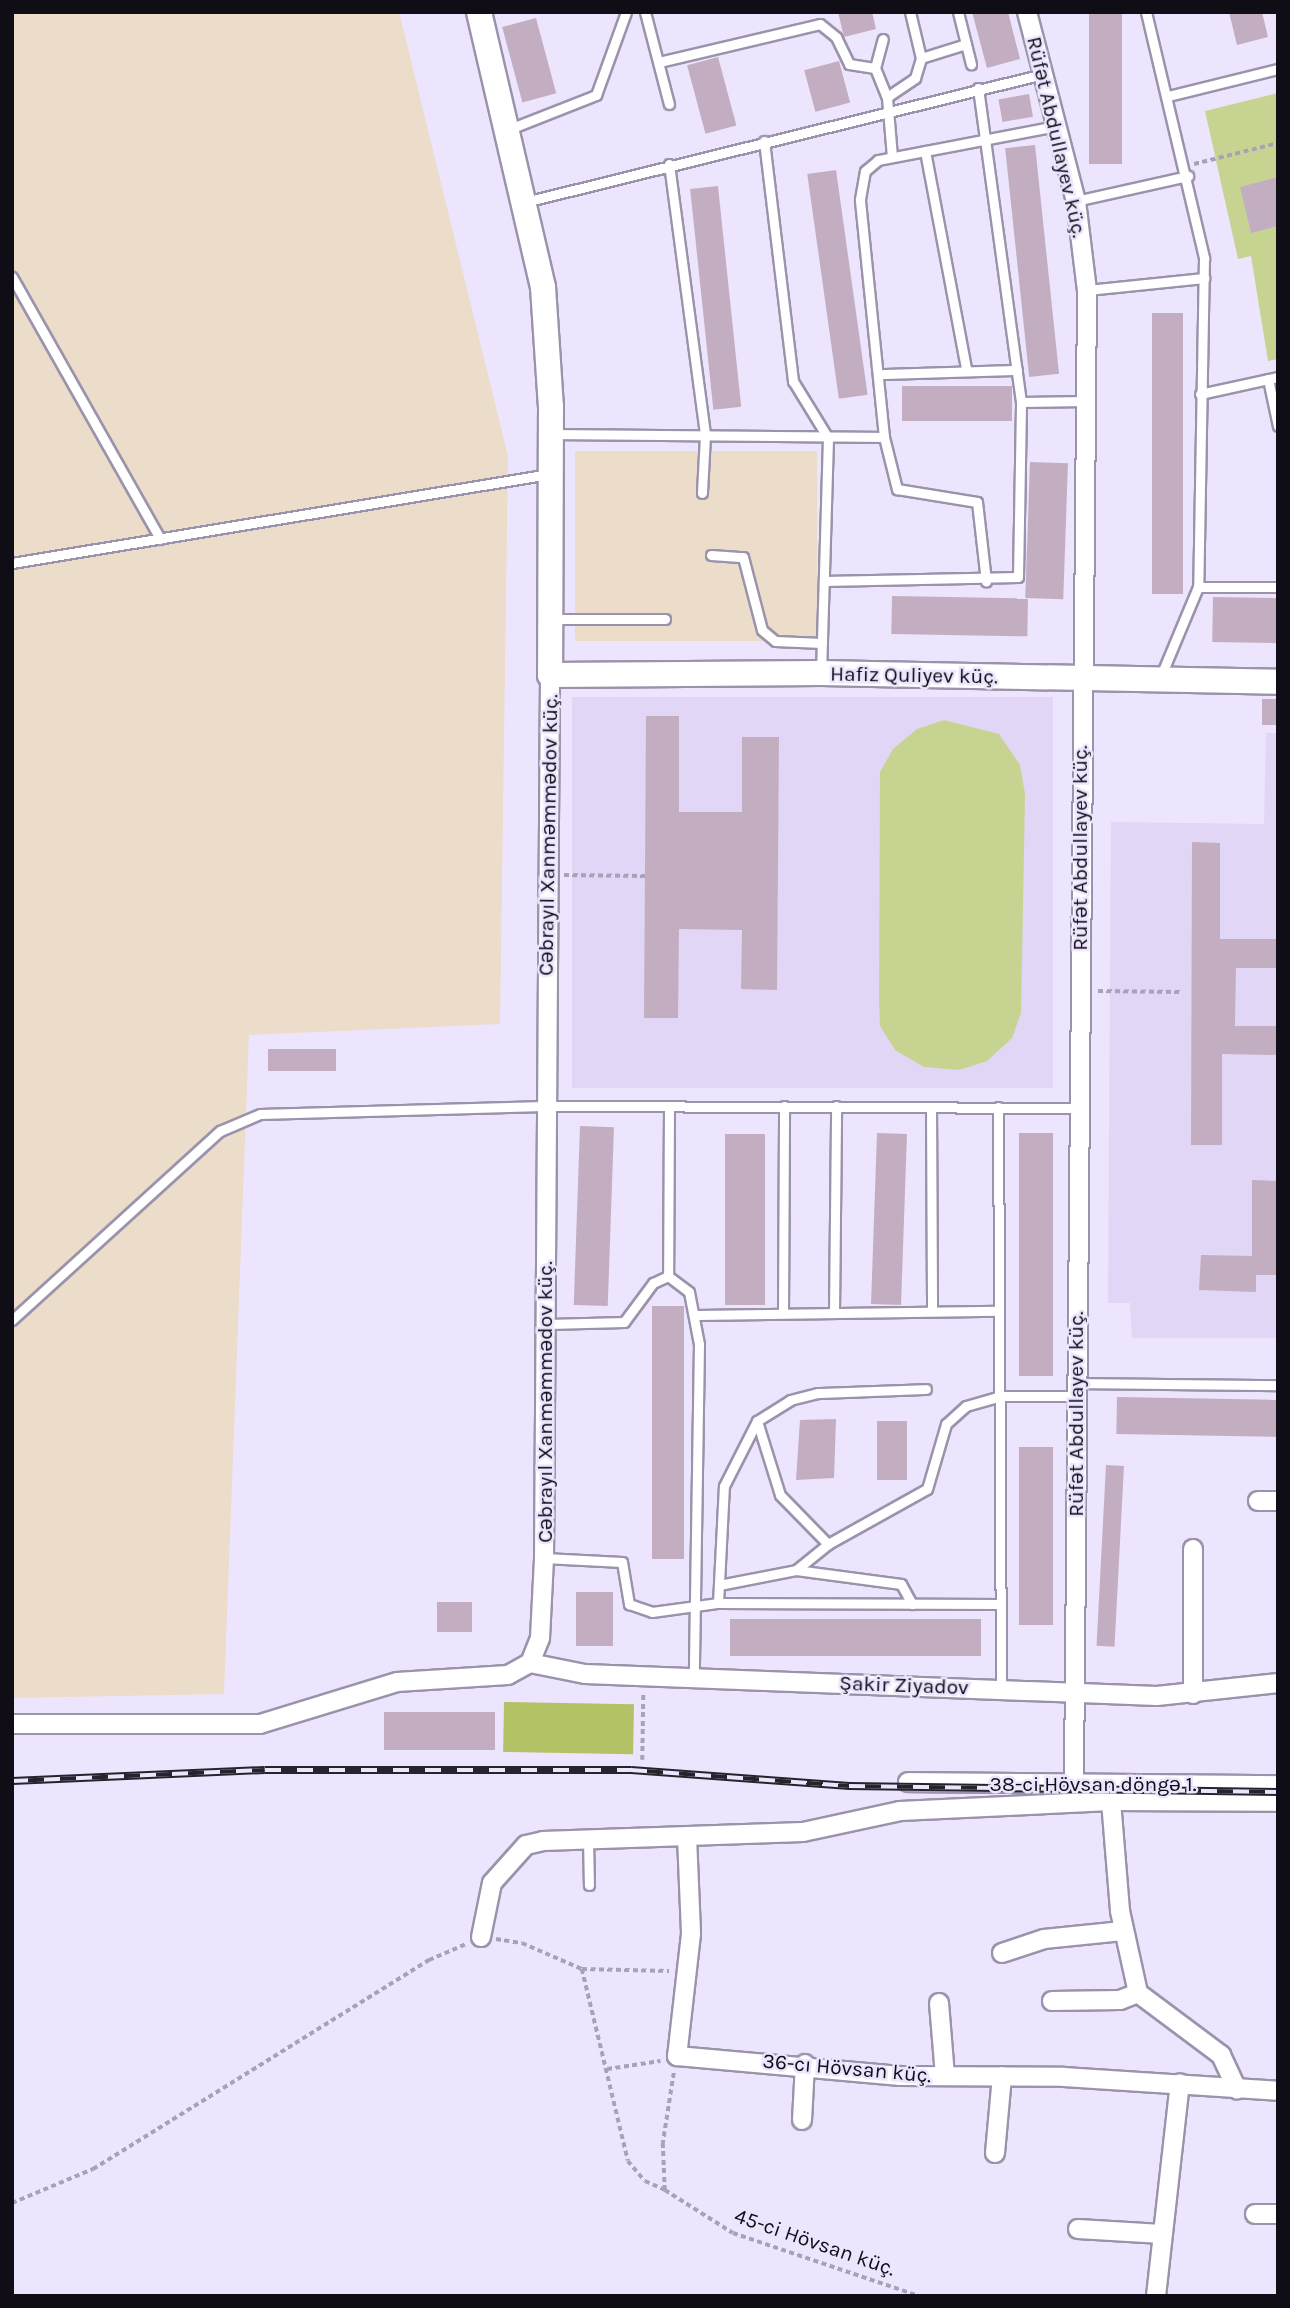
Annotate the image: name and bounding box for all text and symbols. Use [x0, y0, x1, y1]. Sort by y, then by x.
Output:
street label: Rüfət Abdullayev küç. [1022, 34, 1092, 240]
street label: Hafiz Quliyev küç. [830, 661, 998, 689]
street label: Cəbrayıl Xanməmmədov küç. [533, 694, 563, 976]
street label: Rüfət Abdullayev küç. [1067, 745, 1093, 951]
street label: Cəbrayıl Xanməmmədov küç. [532, 1261, 558, 1543]
street label: Rüfət Abdullayev küç. [1063, 1311, 1089, 1517]
street label: Şakir Ziyadov [839, 1670, 969, 1700]
street label: 38-ci Hövsan döngə 1. [990, 1771, 1196, 1797]
street label: 36-cı Hövsan küç. [762, 2048, 932, 2088]
street label: 45-ci Hövsan küç. [731, 2203, 899, 2281]

